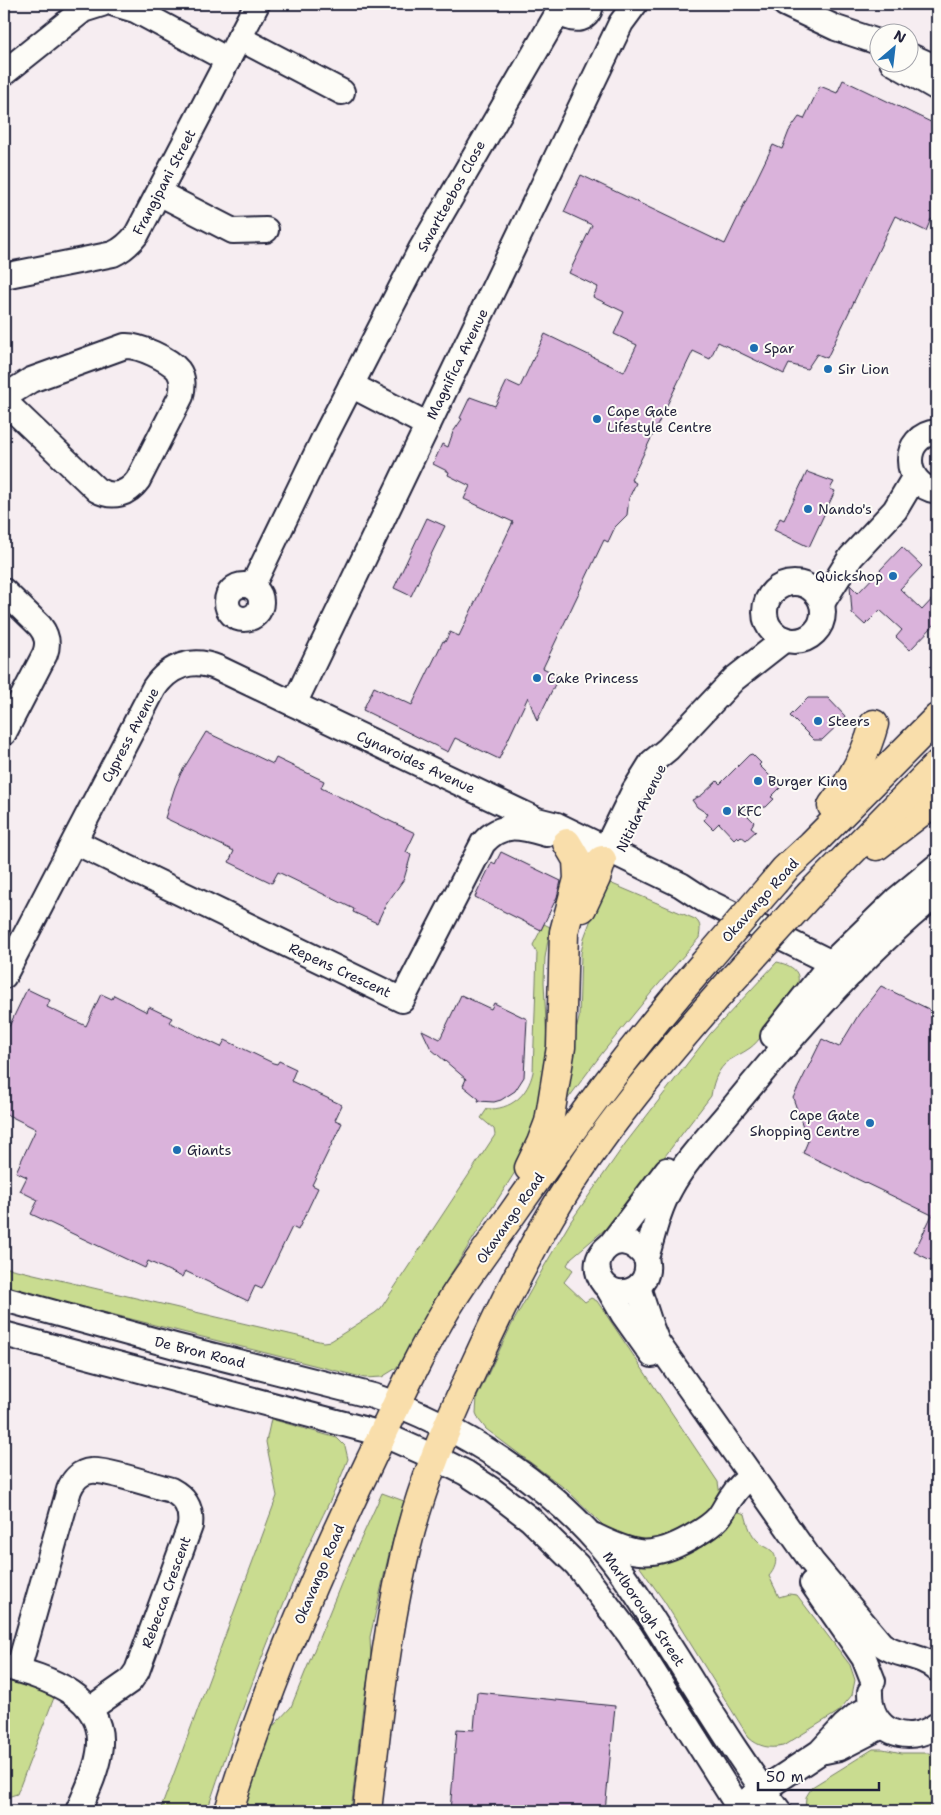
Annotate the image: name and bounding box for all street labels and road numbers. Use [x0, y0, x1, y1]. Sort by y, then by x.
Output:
street label: Frangipani Street [129, 126, 199, 238]
street label: Swartteebos Close [413, 137, 489, 255]
street label: Magnifica Avenue [422, 305, 492, 423]
street label: Cypress Avenue [97, 684, 163, 786]
street label: Cynaroides Avenue [354, 727, 478, 797]
street label: Nitida Avenue [612, 761, 670, 855]
street label: Okavango Road [717, 854, 803, 946]
street label: Repens Crescent [286, 938, 394, 1002]
street label: Okavango Road [472, 1169, 548, 1267]
street label: De Bron Road [153, 1332, 247, 1372]
street label: Okavango Road [290, 1521, 348, 1627]
street label: Rebecca Crescent [137, 1534, 195, 1650]
street label: Marlborough Street [599, 1548, 689, 1670]

